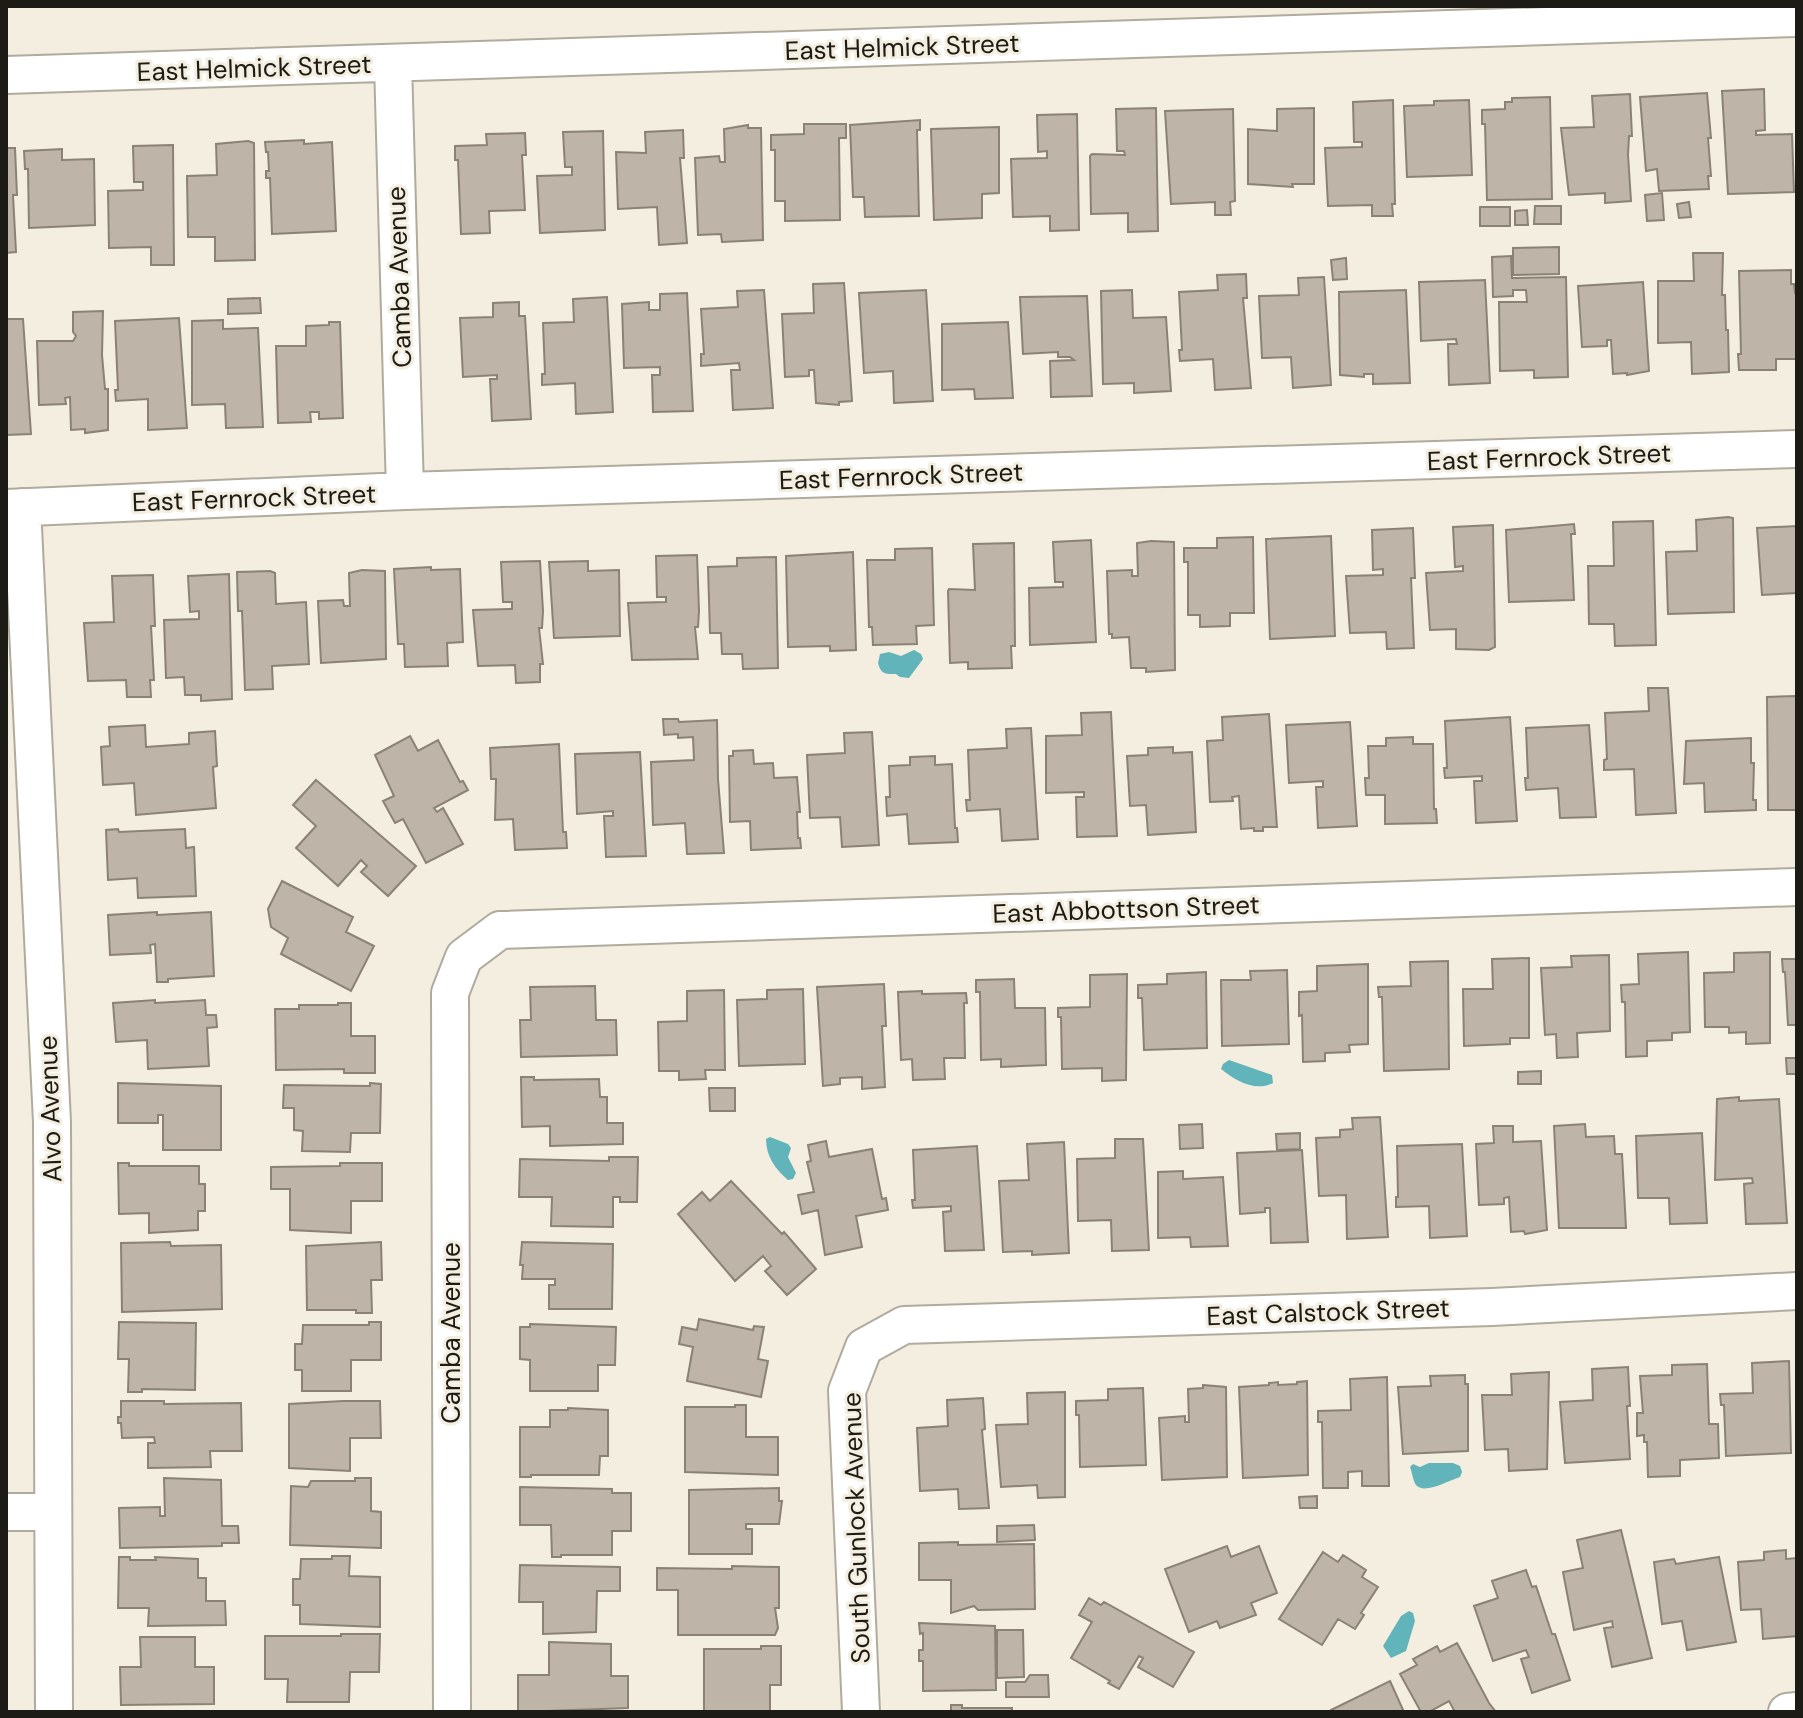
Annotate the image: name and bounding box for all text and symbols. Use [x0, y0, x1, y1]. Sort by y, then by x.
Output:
street label: East Helmick Street [784, 26, 1020, 68]
street label: East Helmick Street [136, 47, 372, 89]
street label: Camba Avenue [379, 186, 419, 368]
street label: East Fernrock Street [1426, 436, 1672, 478]
street label: East Fernrock Street [778, 455, 1024, 497]
street label: East Fernrock Street [131, 477, 377, 519]
street label: East Abbottson Street [992, 887, 1260, 931]
street label: Alvo Avenue [30, 1035, 70, 1183]
street label: Camba Avenue [434, 1242, 468, 1424]
street label: East Calstock Street [1206, 1291, 1450, 1333]
street label: South Gunlock Avenue [834, 1392, 878, 1664]

